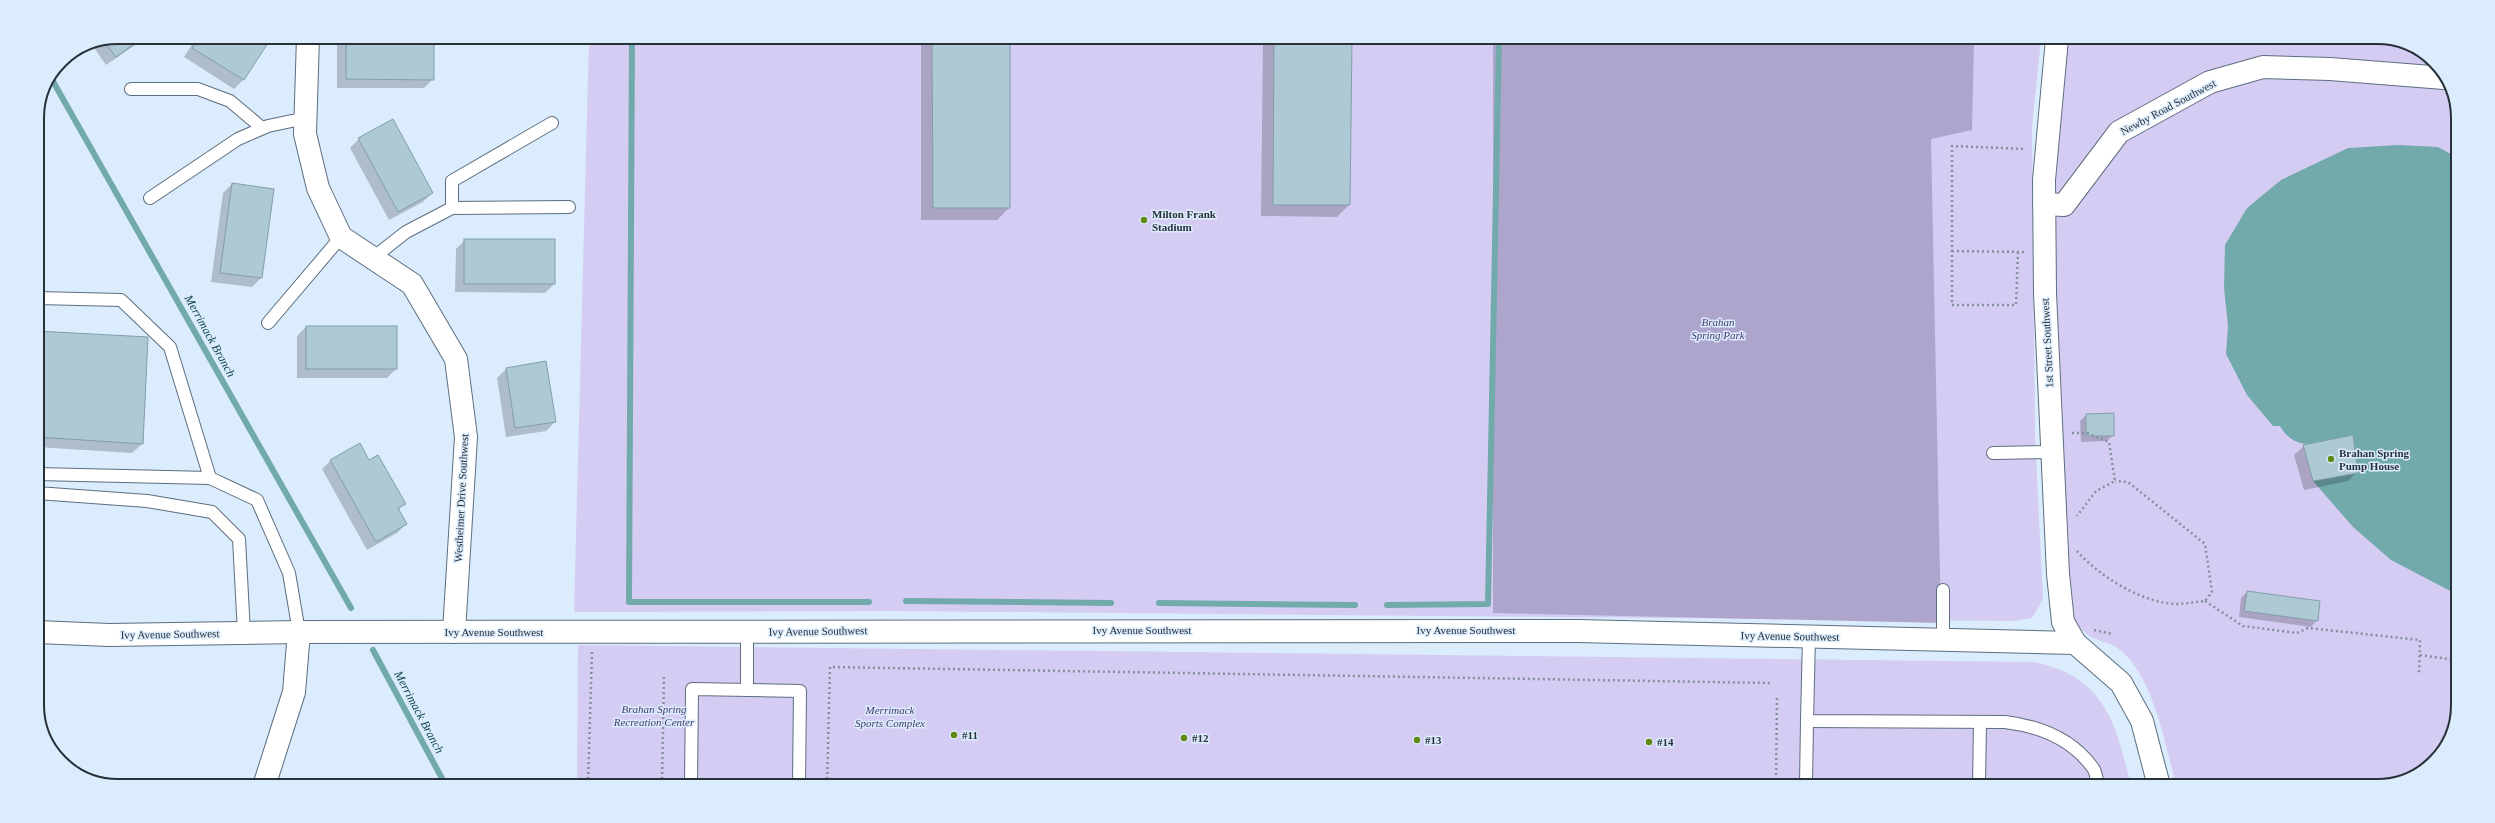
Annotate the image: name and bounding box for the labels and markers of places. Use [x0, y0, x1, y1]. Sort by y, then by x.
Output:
place label: Milton Frank Stadium [1152, 208, 1217, 233]
marker: Milton Frank Stadium [1139, 215, 1149, 225]
place label: Brahan Spring Pump House [2339, 447, 2409, 472]
marker: Brahan Spring Pump House [2326, 454, 2336, 464]
place label: #11 [962, 729, 978, 741]
marker: #11 [949, 730, 959, 740]
place label: #12 [1192, 732, 1209, 744]
marker: #12 [1179, 733, 1189, 743]
place label: #13 [1425, 734, 1442, 746]
marker: #13 [1412, 735, 1422, 745]
place label: #14 [1657, 736, 1674, 748]
marker: #14 [1644, 737, 1654, 747]

